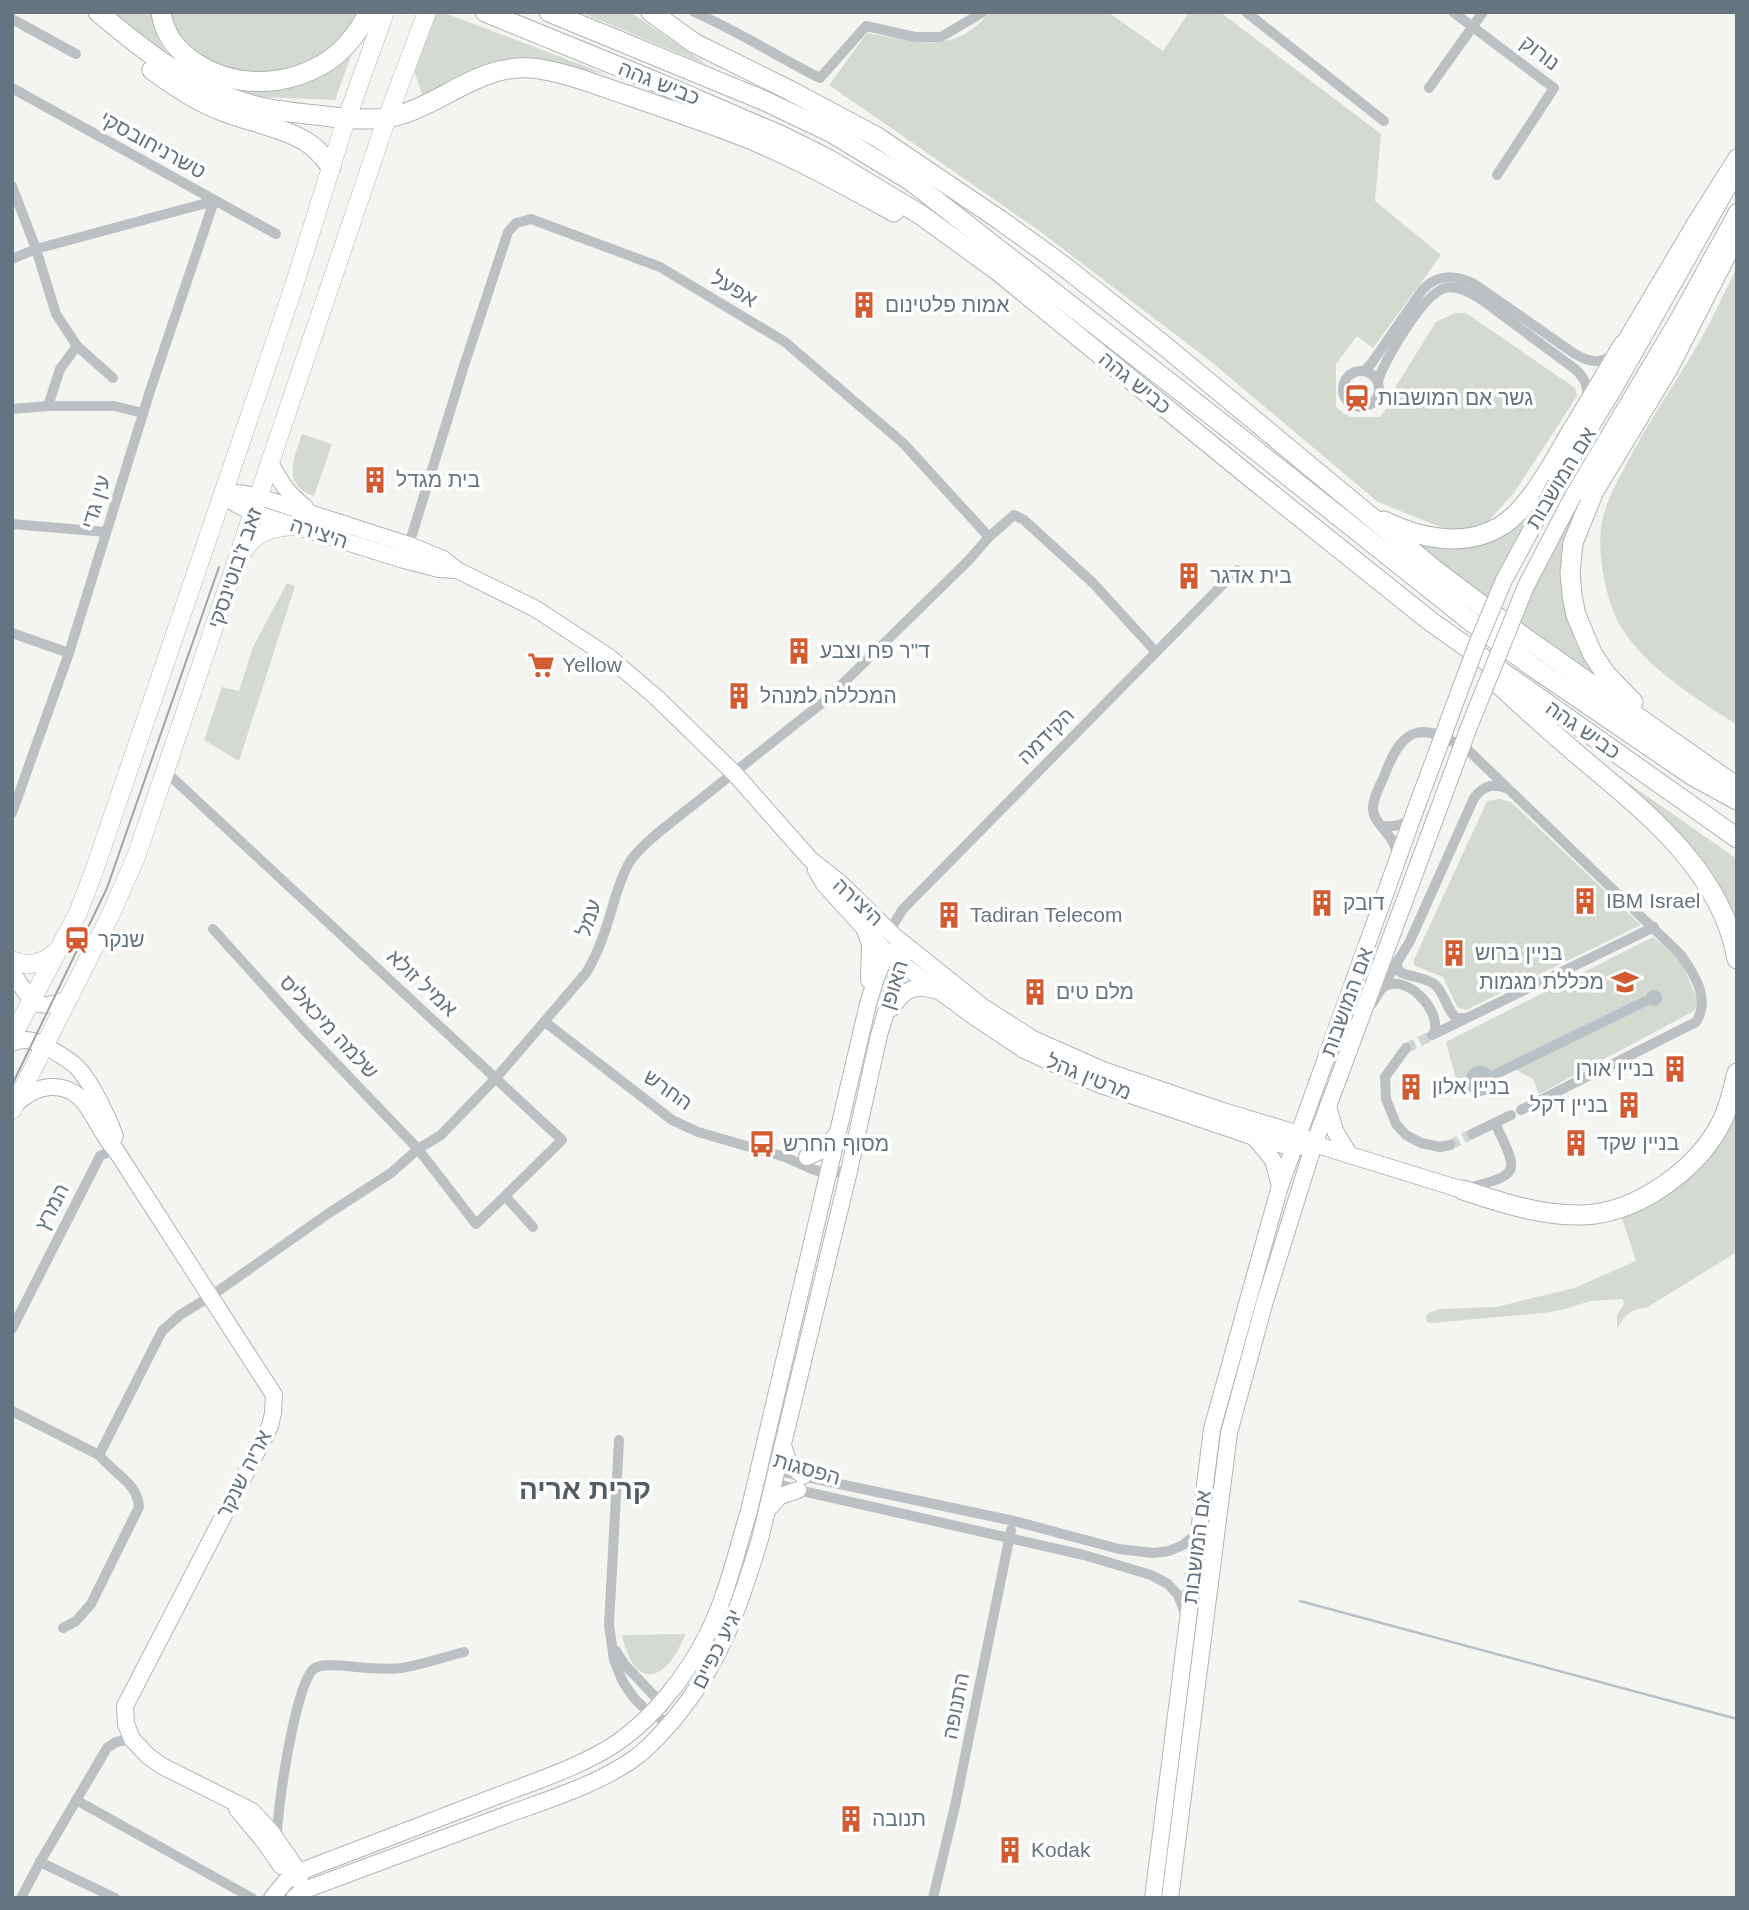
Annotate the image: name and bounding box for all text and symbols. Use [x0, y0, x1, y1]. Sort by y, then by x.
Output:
street label: נורוק [1516, 31, 1564, 75]
street label: כביש גהה [615, 56, 703, 109]
street label: טשרניחובסקי [97, 106, 210, 183]
street label: אפעל [707, 266, 761, 311]
building icon: אמות פלטינום [849, 290, 879, 320]
place label: אמות פלטינום [885, 293, 1009, 316]
street label: כביש גהה [1095, 347, 1176, 419]
station icon: גשר אם המושבות [1342, 383, 1372, 413]
place label: גשר אם המושבות [1378, 386, 1533, 409]
street label: אם המושבות [1521, 423, 1600, 533]
building icon: בית מגדל [360, 465, 390, 495]
place label: בית מגדל [396, 468, 480, 491]
street label: עין גדי [76, 472, 115, 531]
street label: זאב ז'בוטינסקי [203, 504, 266, 631]
street label: היצירה [287, 512, 351, 553]
building icon: בית אדגר [1174, 561, 1204, 591]
place label: בית אדגר [1210, 564, 1292, 587]
building icon: ד"ר פח וצבע [784, 636, 814, 666]
place label: ד"ר פח וצבע [820, 639, 930, 662]
supermarket icon: Yellow [526, 650, 556, 680]
place label: Yellow [562, 653, 623, 676]
building icon: המכללה למנהל [724, 681, 754, 711]
place label: המכללה למנהל [760, 684, 897, 707]
street label: כביש גהה [1542, 696, 1625, 764]
street label: הקידמה [1013, 703, 1078, 768]
street label: היצירה [829, 873, 888, 930]
building icon: IBM Israel [1570, 886, 1600, 916]
building icon: דובק [1307, 888, 1337, 918]
place label: IBM Israel [1606, 889, 1701, 912]
place label: דובק [1343, 891, 1385, 914]
street label: עמל [572, 896, 606, 939]
building icon: Tadiran Telecom [934, 900, 964, 930]
place label: Tadiran Telecom [970, 903, 1123, 926]
station icon: שנקר [62, 925, 92, 955]
place label: שנקר [98, 928, 145, 951]
building icon: בניין ברוש [1439, 938, 1469, 968]
place label: בניין ברוש [1475, 941, 1563, 964]
street label: אם המושבות [1316, 944, 1377, 1059]
street label: אמיל זולא [383, 945, 462, 1021]
street label: האופן [875, 957, 912, 1012]
school or university icon: מכללת מגמות [1610, 967, 1640, 997]
street label: שלמה מיכאליס [276, 970, 383, 1083]
place label: מכללת מגמות [1479, 970, 1604, 993]
building icon: מלם טים [1020, 977, 1050, 1007]
place label: מלם טים [1056, 980, 1134, 1003]
street label: מרטין גהל [1043, 1049, 1135, 1104]
building icon: בניין אורן [1660, 1054, 1690, 1084]
place label: בניין אורן [1576, 1057, 1654, 1080]
street label: החרש [640, 1065, 697, 1114]
building icon: בניין אלון [1396, 1072, 1426, 1102]
place label: בניין אלון [1432, 1075, 1510, 1098]
building icon: בניין דקל [1614, 1090, 1644, 1120]
place label: בניין דקל [1530, 1093, 1608, 1116]
building icon: בניין שקד [1561, 1128, 1591, 1158]
bus stop icon: מסוף החרש [747, 1129, 777, 1159]
place label: בניין שקד [1597, 1131, 1679, 1154]
place label: מסוף החרש [783, 1132, 889, 1155]
street label: המרץ [30, 1179, 73, 1234]
street label: אריה שנקר [212, 1426, 275, 1521]
street label: הפסגות [771, 1448, 843, 1489]
district label: קרית אריה [519, 1474, 651, 1505]
street label: אם המושבות [1178, 1489, 1215, 1605]
street label: יגיע כפיים [687, 1605, 746, 1692]
street label: התנופה [938, 1671, 973, 1741]
building icon: תנובה [836, 1804, 866, 1834]
place label: תנובה [872, 1807, 926, 1830]
building icon: Kodak [995, 1835, 1025, 1865]
place label: Kodak [1031, 1838, 1091, 1861]

